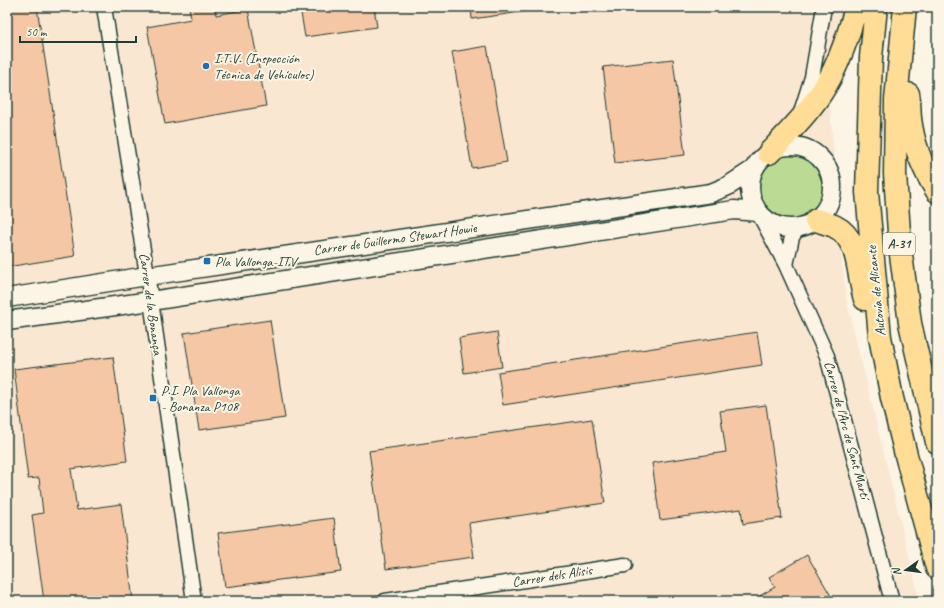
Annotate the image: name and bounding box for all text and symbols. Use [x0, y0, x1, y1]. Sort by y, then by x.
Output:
scale bar [20, 18, 136, 44]
text: 50 m [26, 24, 48, 40]
place label: I.T.V. (Inspección Técnica de Vehículos) [214, 50, 315, 83]
marker: I.T.V. (Inspección Técnica de Vehículos) [201, 61, 211, 71]
street label: Carrer de Guillermo Stewart Howie [313, 219, 479, 259]
road number: A-31 [883, 233, 915, 255]
street label: Autovía de Alicante [863, 244, 889, 337]
street label: Carrer de la Bonança [135, 252, 167, 357]
place label: Pla Vallonga-ITV [215, 253, 299, 270]
marker: Pla Vallonga-ITV [202, 256, 212, 266]
street label: Carrer de l'Arc de Sant Martí [820, 359, 874, 504]
place label: P.I. Pla Vallonga - Bonanza P108 [161, 382, 240, 415]
marker: P.I. Pla Vallonga - Bonanza P108 [148, 393, 158, 403]
north arrow [886, 550, 926, 590]
street label: Carrer dels Alisis [511, 561, 594, 591]
text: N [888, 565, 904, 577]

